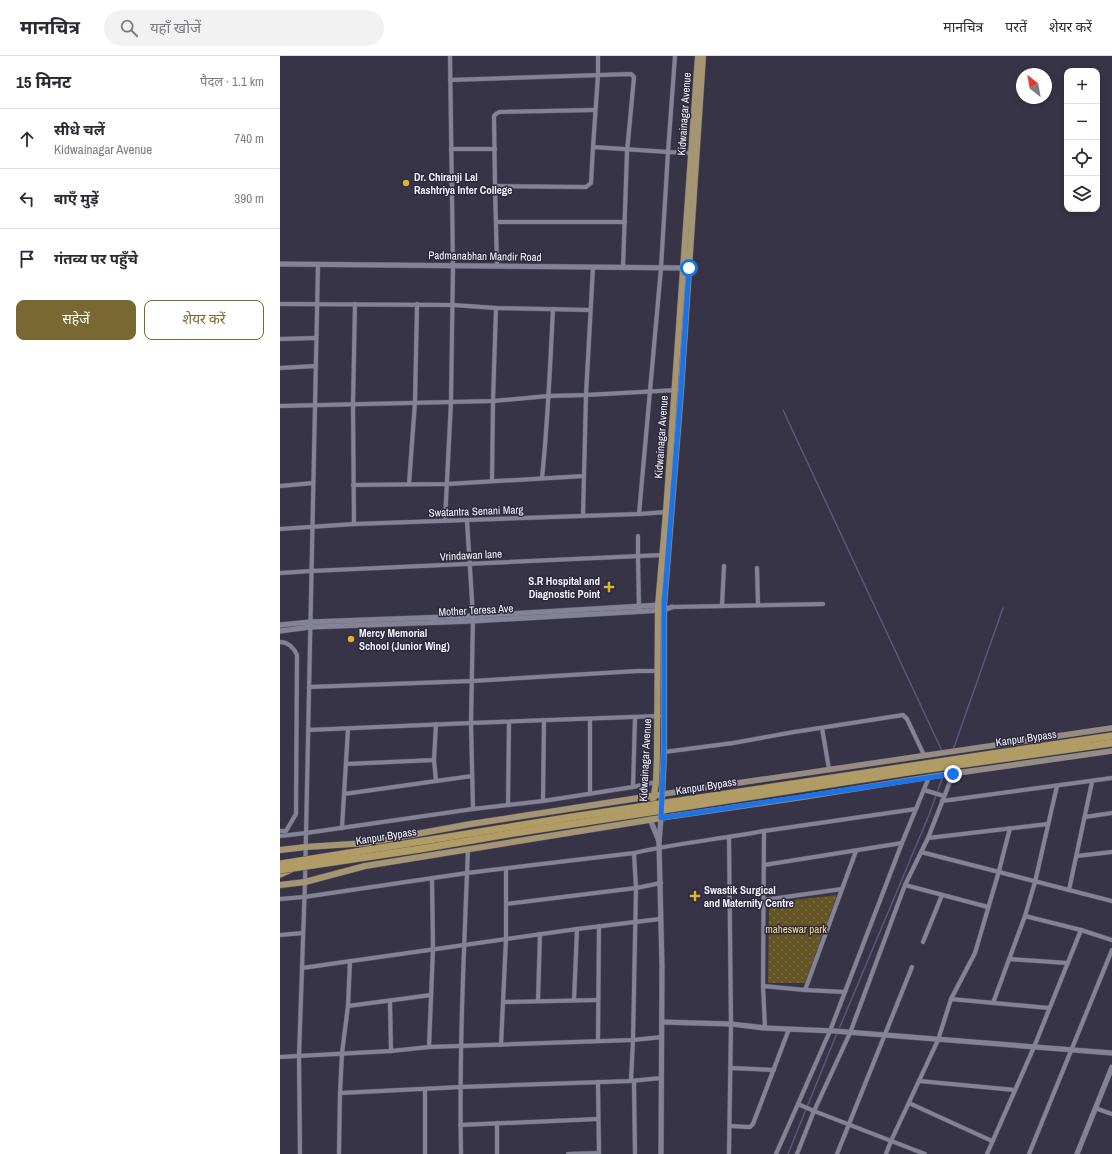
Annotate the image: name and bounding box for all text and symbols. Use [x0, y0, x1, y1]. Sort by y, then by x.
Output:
search box [104, 10, 384, 46]
text: मानचित्र [20, 14, 80, 40]
icon: search [118, 17, 140, 39]
text: यहाँ खोजें [150, 17, 201, 38]
text: मानचित्र [943, 18, 983, 36]
text: परतें [1005, 18, 1027, 36]
text: शेयर करें [1049, 18, 1092, 36]
north arrow [1016, 68, 1052, 104]
map controls [1064, 68, 1100, 212]
button: + [1064, 68, 1100, 104]
text: 15 मिनट [16, 70, 71, 93]
street label: Kidwainagar Avenue [674, 72, 694, 156]
text: पैदल · 1.1 km [200, 73, 264, 90]
button: − [1064, 104, 1100, 140]
text: सीधे चलें [54, 119, 105, 140]
icon: ahead [16, 128, 38, 150]
text: 740 m [234, 130, 264, 147]
button: locate [1064, 140, 1100, 176]
text: Kidwainagar Avenue [54, 141, 152, 158]
place label: Dr. Chiranji Lal Rashtriya Inter College [414, 170, 512, 197]
button: layers [1064, 176, 1100, 212]
marker: Dr. Chiranji Lal Rashtriya Inter College [401, 178, 411, 188]
icon: left [16, 188, 38, 210]
text: बाएँ मुड़ें [54, 188, 99, 209]
text: 390 m [234, 190, 264, 207]
icon: arrive [16, 248, 38, 270]
text: गंतव्य पर पहुँचे [54, 248, 138, 269]
street label: Padmanabhan Mandir Road [428, 248, 542, 264]
route start [680, 259, 698, 277]
button: सहेजें [16, 300, 136, 340]
button: शेयर करें [144, 300, 264, 340]
street label: Kidwainagar Avenue [651, 395, 671, 479]
street label: Swatantra Senani Marg [428, 502, 524, 520]
street label: Vrindawan lane [439, 546, 503, 564]
place label: S.R Hospital and Diagnostic Point [528, 574, 600, 601]
marker: S.R Hospital and Diagnostic Point [603, 581, 615, 593]
street label: Mother Teresa Ave [438, 601, 514, 619]
place label: Mercy Memorial School (Junior Wing) [359, 626, 450, 653]
marker: Mercy Memorial School (Junior Wing) [346, 634, 356, 644]
street label: Kidwainagar Avenue [636, 718, 654, 802]
street label: Kanpur Bypass [995, 727, 1058, 749]
route end [944, 765, 962, 783]
street label: Kanpur Bypass [675, 774, 738, 798]
street label: Kanpur Bypass [355, 824, 418, 848]
place label: Swastik Surgical and Maternity Centre [704, 883, 794, 910]
marker: Swastik Surgical and Maternity Centre [689, 890, 701, 902]
park label: maheswar park [765, 922, 827, 936]

